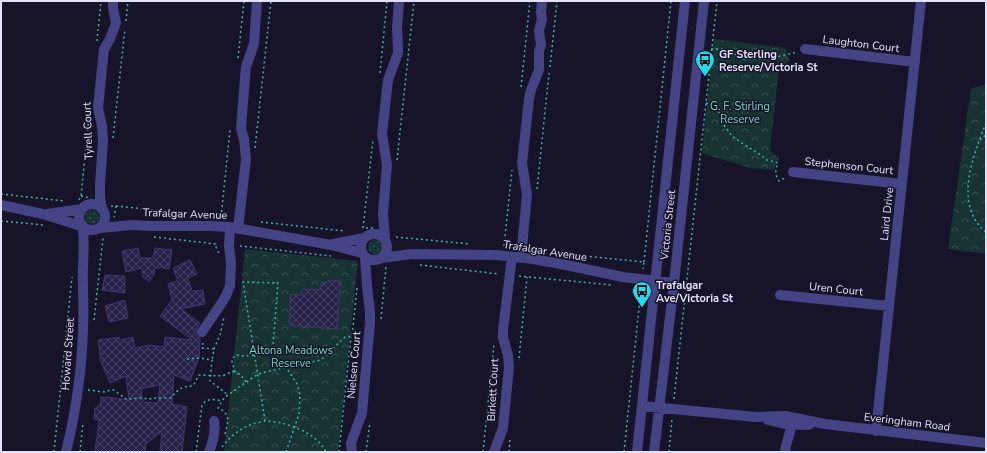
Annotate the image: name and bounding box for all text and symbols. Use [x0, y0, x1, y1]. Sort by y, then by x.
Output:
street label: Laughton Court [822, 32, 900, 56]
place label: GF Sterling Reserve/Victoria St [719, 47, 818, 75]
bus stop icon: GF Sterling Reserve/Victoria St [694, 49, 716, 77]
park label: G. F. Stirling Reserve [710, 99, 770, 127]
street label: Tyrell Court [79, 102, 97, 160]
street label: Stephenson Court [804, 154, 894, 178]
street label: Laird Drive [877, 186, 897, 241]
street label: Victoria Street [657, 189, 679, 262]
street label: Trafalgar Avenue [142, 205, 228, 223]
street label: Trafalgar Avenue [502, 237, 588, 265]
place label: Trafalgar Ave/Victoria St [656, 278, 734, 306]
street label: Uren Court [808, 279, 864, 299]
bus stop icon: Trafalgar Ave/Victoria St [631, 280, 653, 308]
street label: Howard Street [58, 317, 78, 391]
street label: Nielsen Court [344, 331, 364, 399]
park label: Altona Meadows Reserve [249, 343, 333, 371]
street label: Birkett Court [484, 358, 502, 422]
street label: Everingham Road [863, 409, 951, 435]

